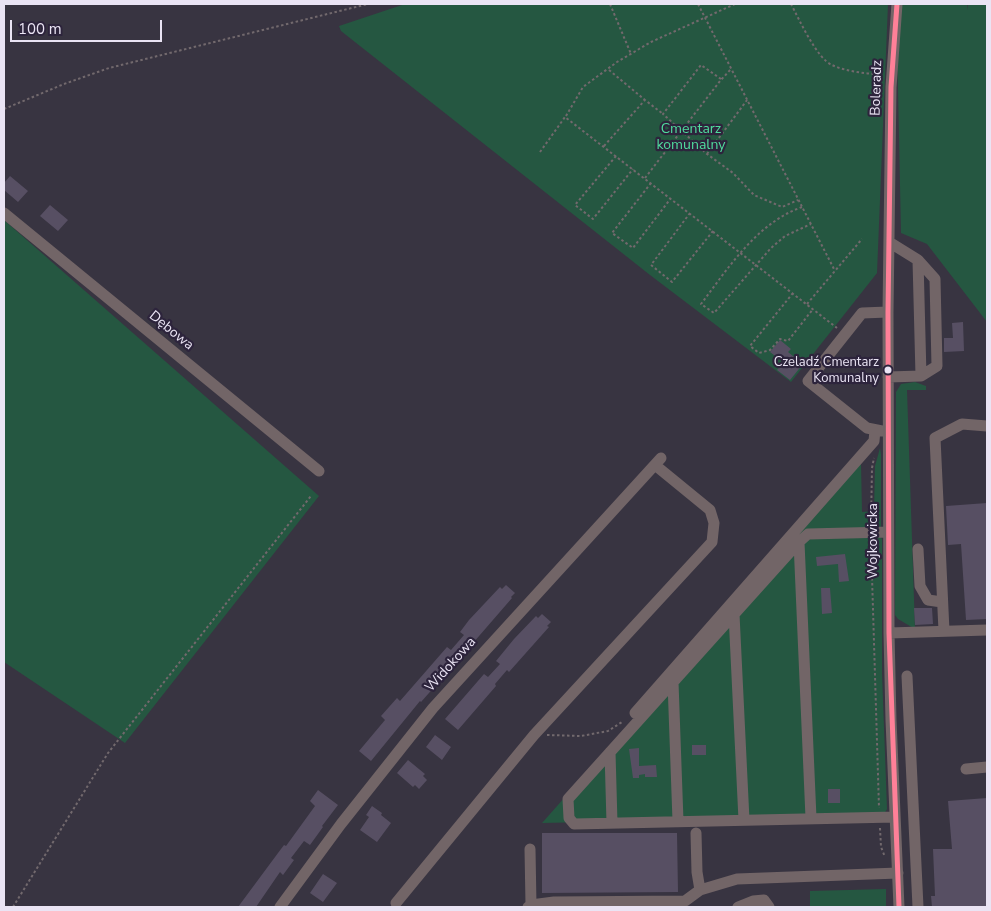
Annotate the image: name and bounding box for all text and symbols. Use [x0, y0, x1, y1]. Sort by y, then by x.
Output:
scale bar [12, 10, 165, 42]
text: 100 m [18, 19, 62, 39]
street label: Boleradz [868, 60, 886, 116]
park label: Cmentarz komunalny [656, 122, 726, 154]
street label: Dębowa [145, 308, 197, 354]
place label: Czeladź Cmentarz Komunalny [774, 355, 879, 386]
marker: Czeladź Cmentarz Komunalny [883, 365, 893, 375]
street label: Wojkowicka [866, 503, 882, 579]
street label: Widokowa [422, 634, 480, 696]

